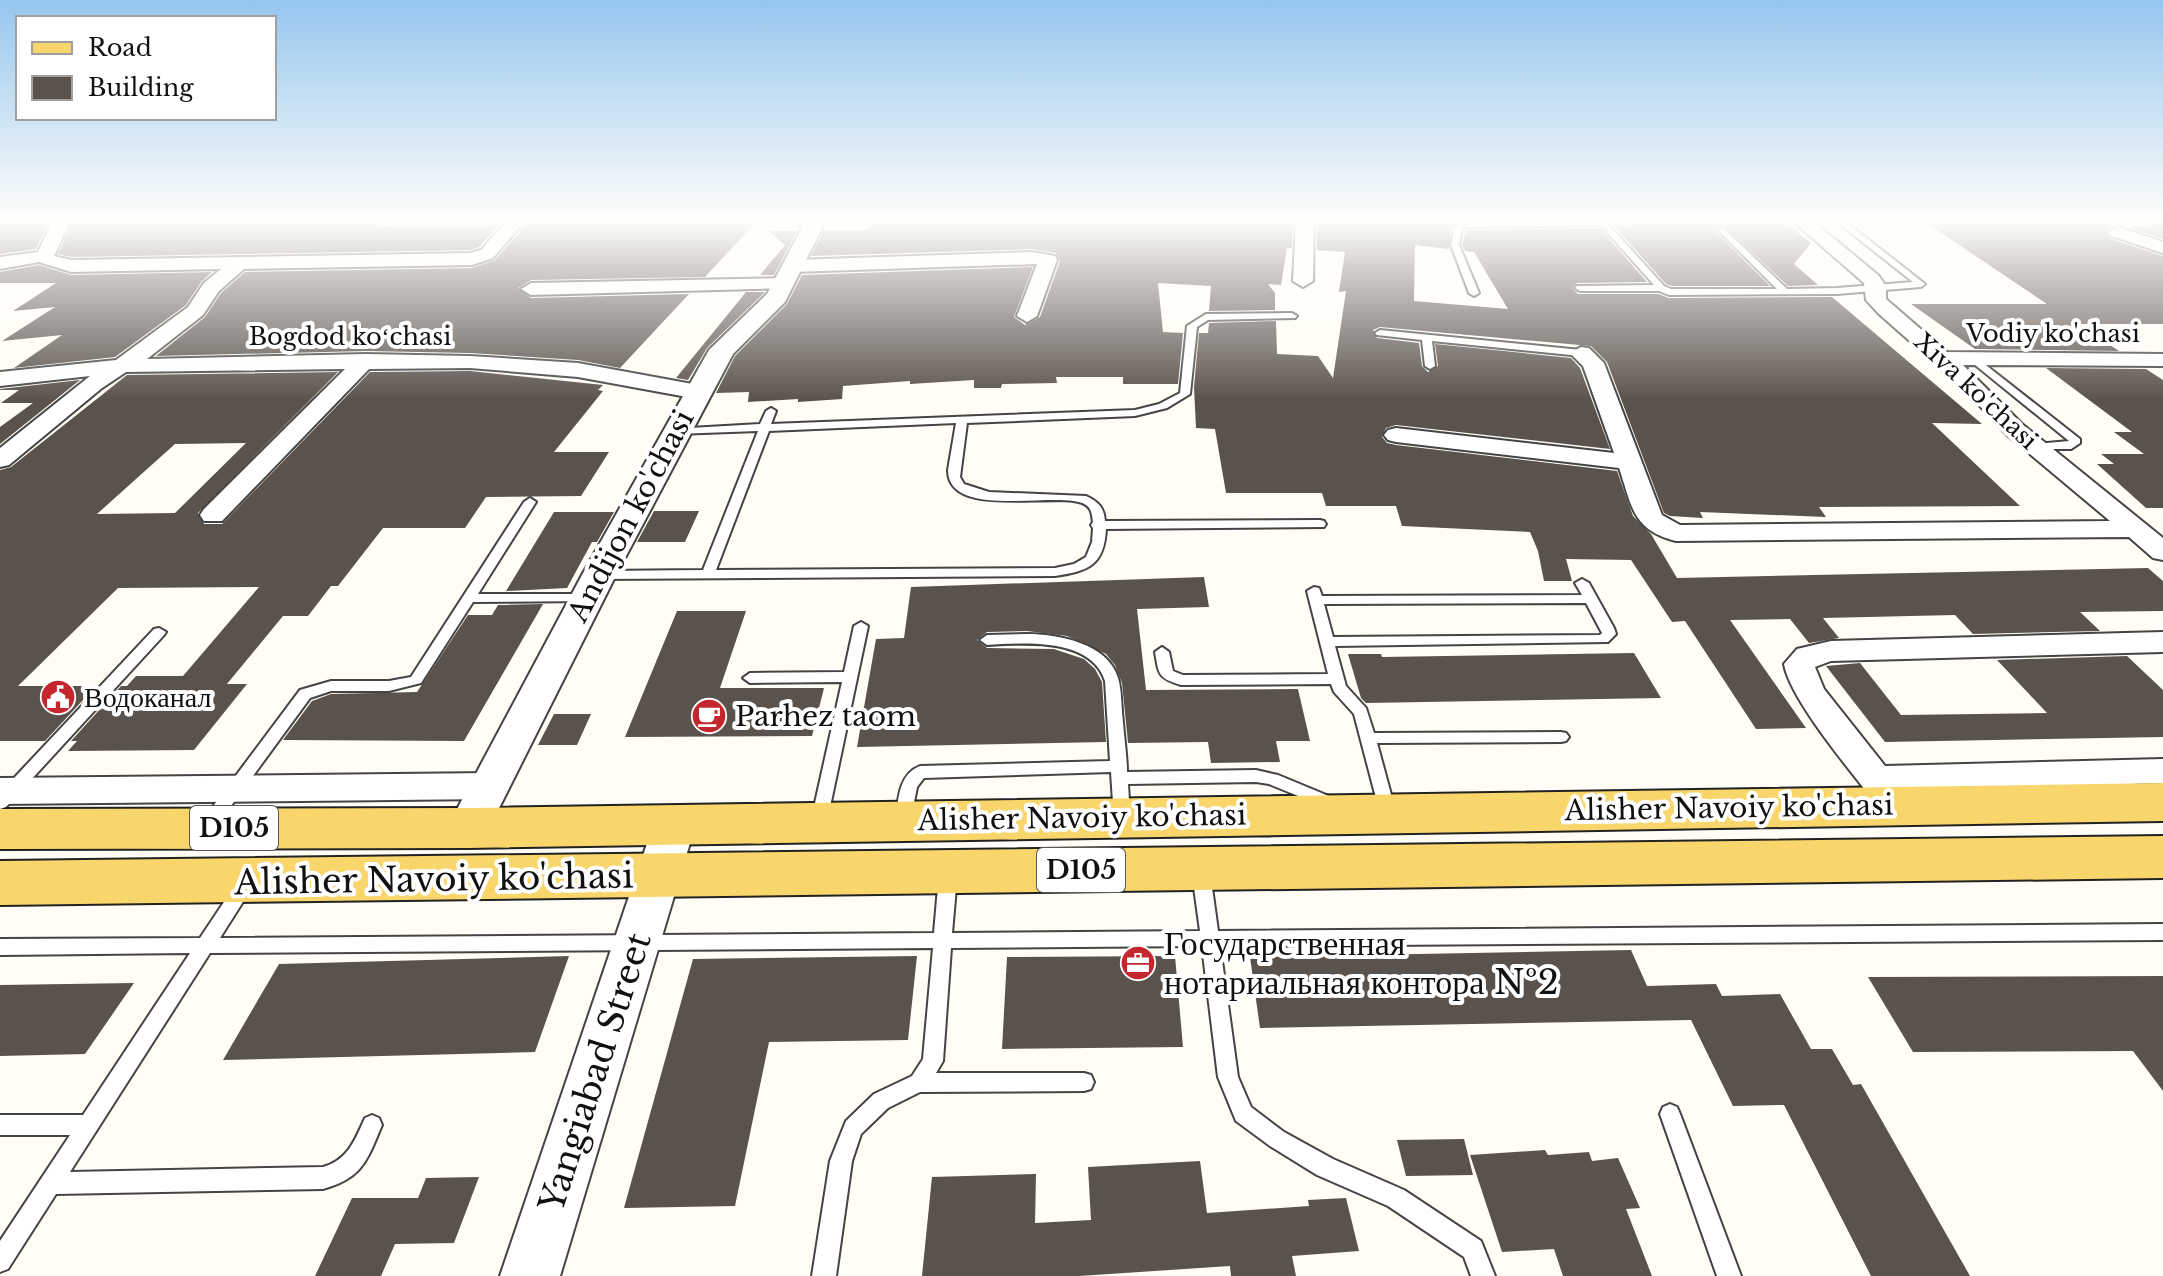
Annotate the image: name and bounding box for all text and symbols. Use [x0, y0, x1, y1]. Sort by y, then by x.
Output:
legend [16, 16, 276, 120]
text: Road [88, 33, 152, 62]
text: Building [88, 73, 194, 102]
street label: Vodiy ko'chasi [1965, 319, 2140, 348]
street label: Bogdod koʻchasi [249, 322, 451, 351]
street label: Xiva ko'chasi [1909, 327, 2043, 455]
street label: Andijon ko'chasi [560, 404, 702, 629]
public building icon: Водоканал [39, 678, 77, 716]
place label: Водоканал [84, 680, 211, 715]
cafe icon: Parhez taom [690, 697, 728, 735]
place label: Parhez taom [735, 699, 916, 734]
street label: Alisher Navoiy ko'chasi [1563, 788, 1894, 828]
street label: Alisher Navoiy ko'chasi [916, 798, 1247, 838]
road number: D105 [190, 806, 278, 850]
road number: D105 [1037, 848, 1125, 892]
street label: Alisher Navoiy ko'chasi [233, 855, 634, 903]
place label: Государственная нотариальная контора №2 [1164, 922, 1559, 1003]
street label: Yangiabad Street [530, 927, 660, 1218]
office icon: Государственная нотариальная контора №2 [1119, 944, 1157, 982]

